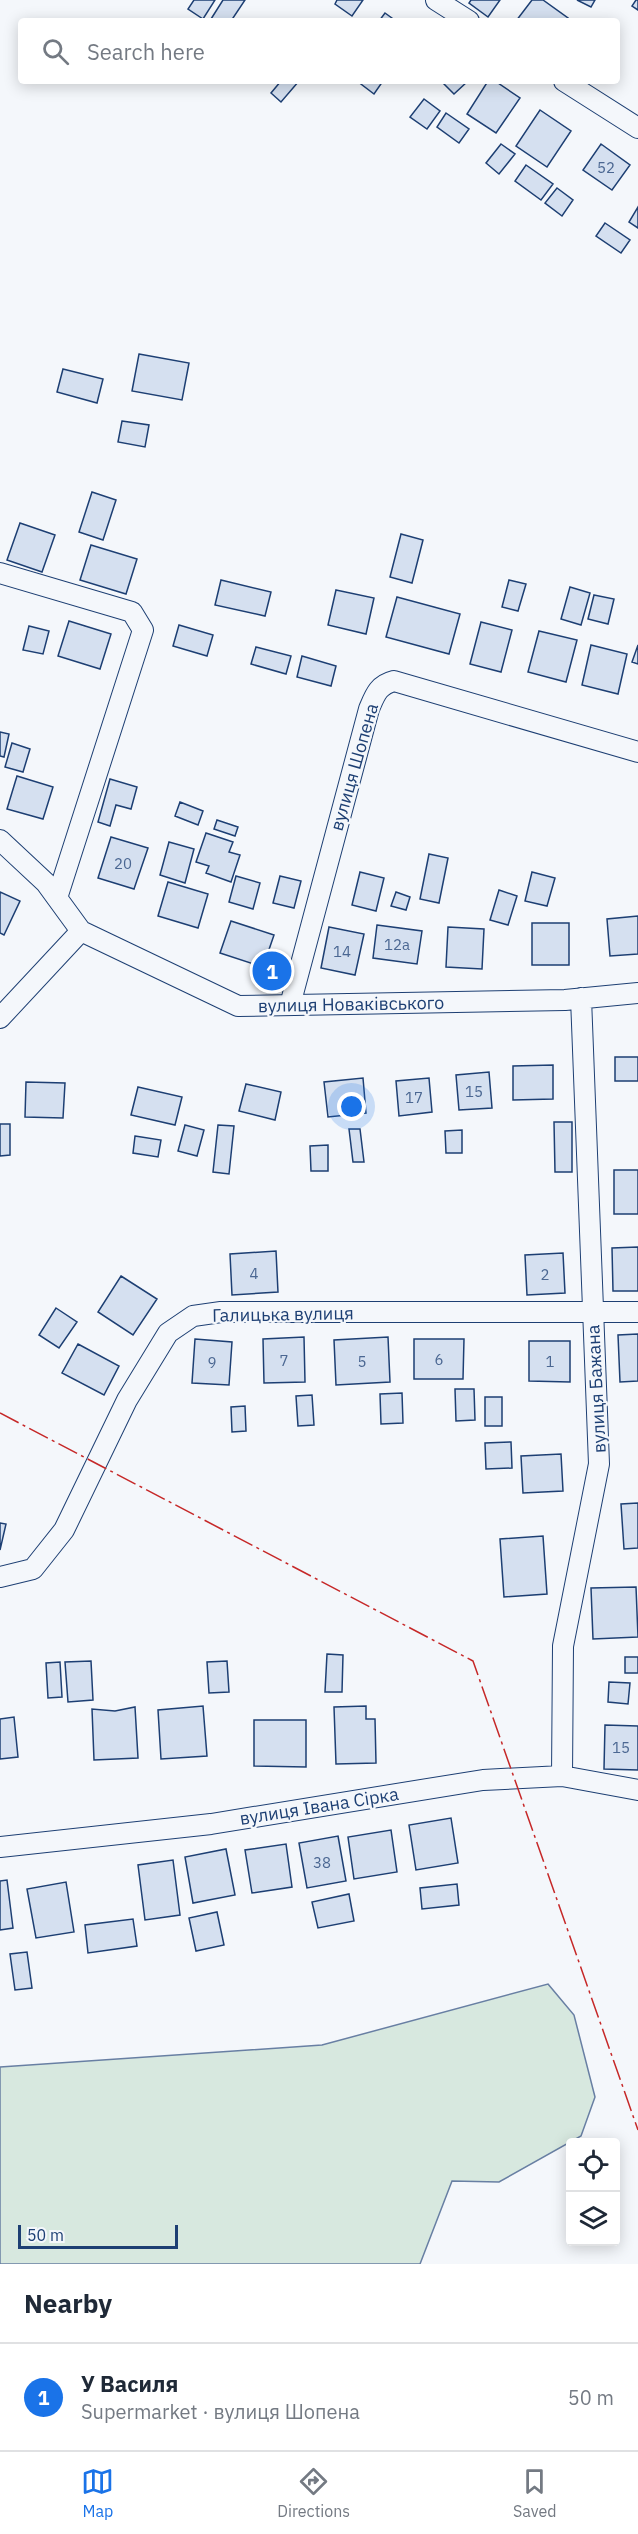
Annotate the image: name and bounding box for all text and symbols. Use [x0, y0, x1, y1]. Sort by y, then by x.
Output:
search box [18, 18, 620, 84]
icon: search [39, 35, 72, 68]
text: Search here [87, 37, 205, 66]
house number: 52 [597, 158, 615, 177]
street label: вулиця Шопена [325, 700, 383, 833]
house number: 20 [114, 854, 132, 873]
house number: 12а [384, 935, 410, 954]
house number: 14 [333, 942, 351, 961]
pin: 1 [252, 948, 292, 994]
street label: вулиця Новаківського [258, 991, 444, 1017]
house number: 15 [465, 1082, 483, 1101]
house number: 17 [405, 1088, 423, 1107]
your location [337, 1092, 366, 1121]
house number: 4 [249, 1264, 259, 1283]
house number: 2 [540, 1265, 550, 1284]
street label: Галицька вулиця [212, 1301, 354, 1327]
street label: вулиця Бажана [581, 1324, 611, 1454]
house number: 6 [434, 1350, 444, 1369]
house number: 7 [279, 1351, 289, 1370]
house number: 5 [357, 1352, 367, 1371]
house number: 1 [545, 1352, 555, 1371]
house number: 9 [207, 1353, 217, 1372]
house number: 15 [612, 1738, 630, 1757]
street label: вулиця Івана Сірка [238, 1782, 401, 1830]
house number: 38 [313, 1853, 331, 1872]
map controls [566, 2138, 620, 2246]
button: locate [566, 2138, 620, 2192]
button: layers [566, 2192, 620, 2246]
scale bar [18, 2222, 178, 2250]
text: 50 m [27, 2225, 64, 2245]
text: Nearby [24, 2286, 112, 2320]
text: У Василя [81, 2369, 178, 2398]
text: 1 [38, 2384, 50, 2411]
text: 50 m [568, 2384, 614, 2411]
text: Supermarket · вулиця Шопена [81, 2398, 360, 2425]
tab: Map [81, 2465, 114, 2521]
tab: Directions [277, 2465, 350, 2521]
tab: Saved [513, 2465, 557, 2521]

